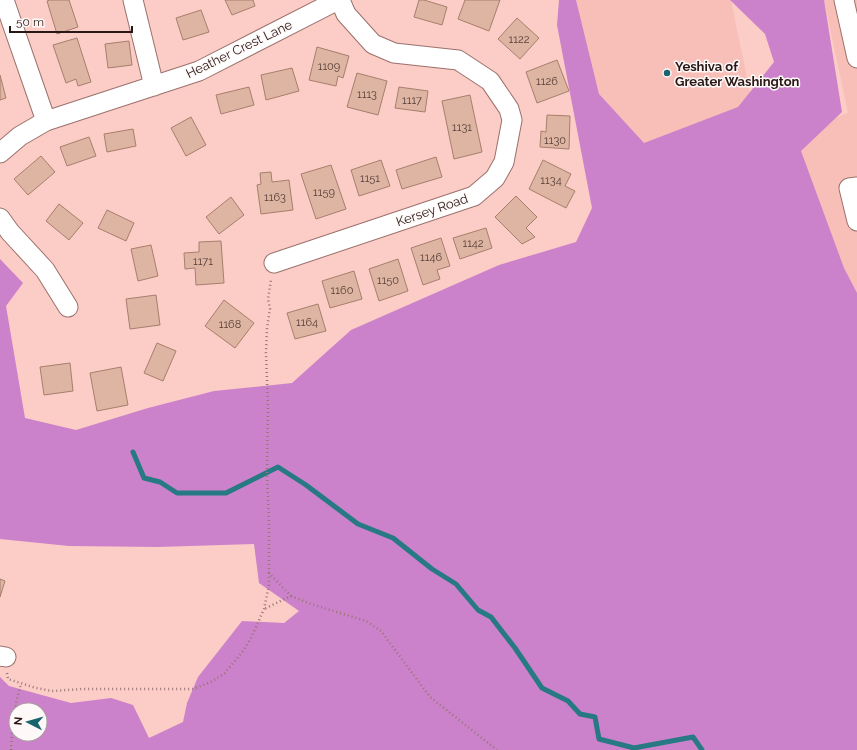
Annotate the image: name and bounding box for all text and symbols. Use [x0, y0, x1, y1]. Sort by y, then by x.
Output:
scale bar [10, 8, 132, 34]
text: 50 m [16, 15, 44, 29]
street label: Heather Crest Lane [184, 17, 295, 81]
house number: 1122 [509, 33, 530, 46]
place label: Yeshiva of Greater Washington [675, 59, 800, 89]
house number: 1109 [318, 60, 340, 73]
marker: Yeshiva of Greater Washington [662, 68, 672, 78]
house number: 1126 [536, 75, 558, 88]
house number: 1113 [357, 88, 377, 101]
house number: 1117 [402, 94, 422, 107]
house number: 1131 [452, 121, 472, 134]
house number: 1130 [544, 134, 566, 147]
house number: 1151 [360, 172, 380, 185]
house number: 1134 [540, 174, 562, 187]
house number: 1159 [313, 186, 335, 199]
house number: 1163 [264, 191, 286, 204]
street label: Kersey Road [394, 191, 470, 229]
house number: 1142 [462, 237, 484, 250]
house number: 1146 [420, 251, 442, 264]
house number: 1171 [193, 255, 213, 268]
house number: 1150 [377, 274, 399, 287]
house number: 1160 [331, 284, 354, 297]
house number: 1164 [296, 316, 318, 329]
house number: 1168 [219, 318, 241, 331]
north arrow [8, 702, 48, 742]
text: N [12, 716, 25, 726]

